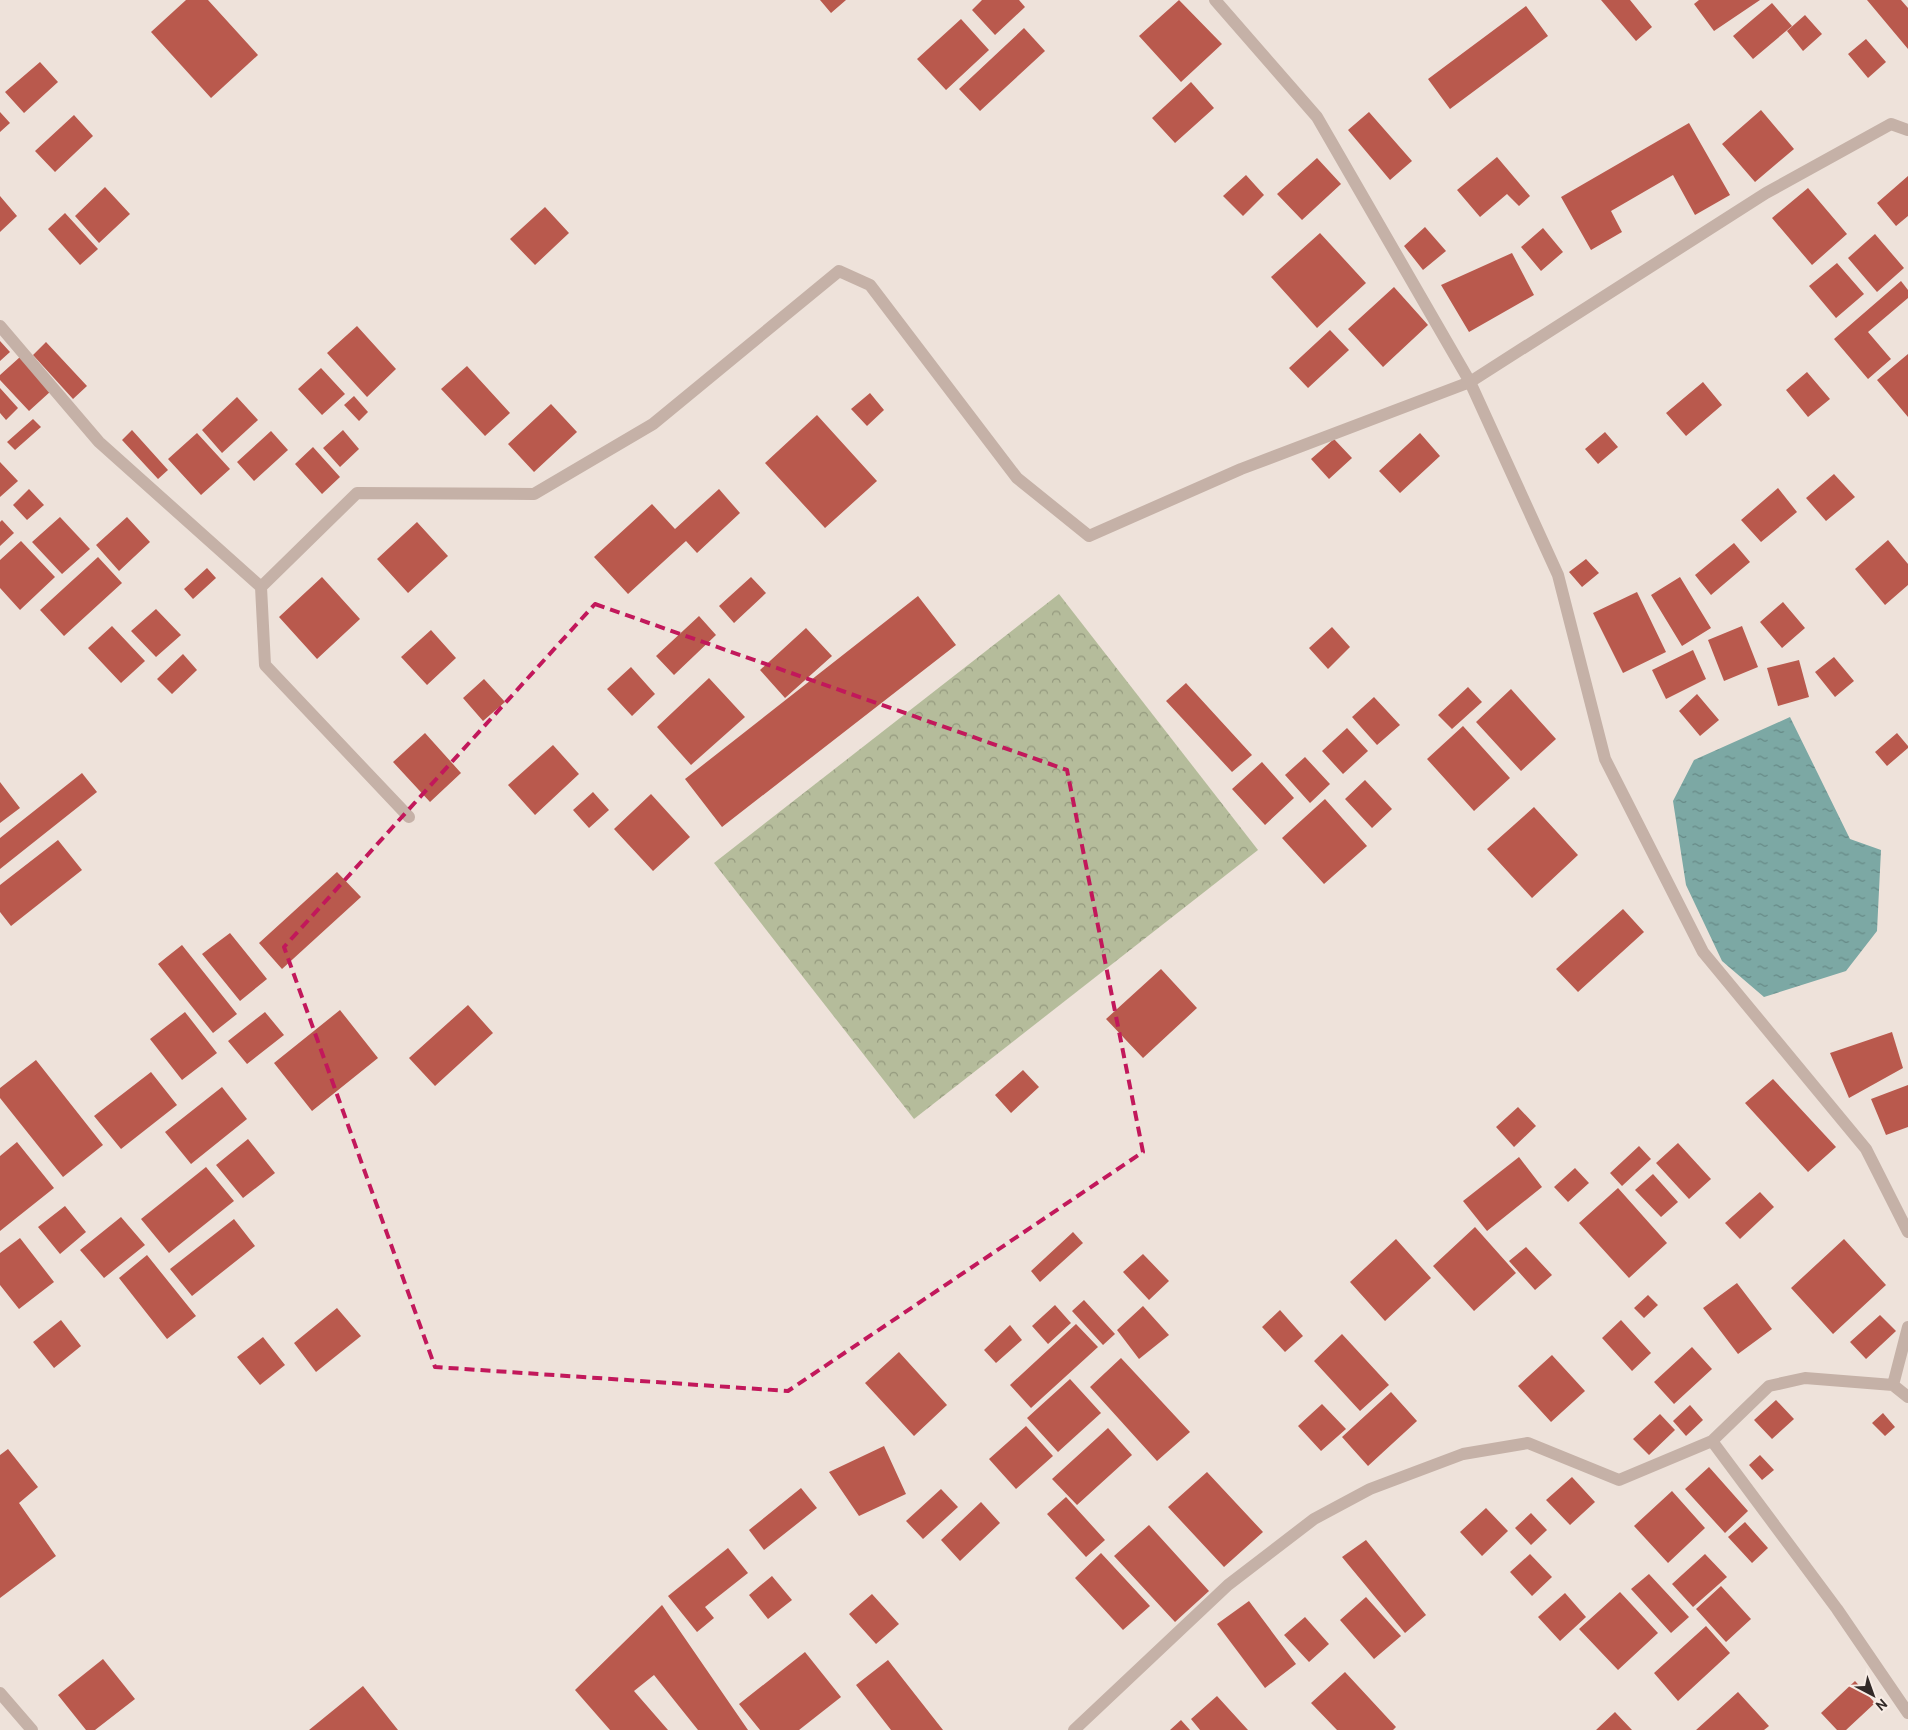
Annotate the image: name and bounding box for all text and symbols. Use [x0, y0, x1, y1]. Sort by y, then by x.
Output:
north arrow [1848, 1670, 1898, 1720]
text: N [1872, 1695, 1891, 1715]

